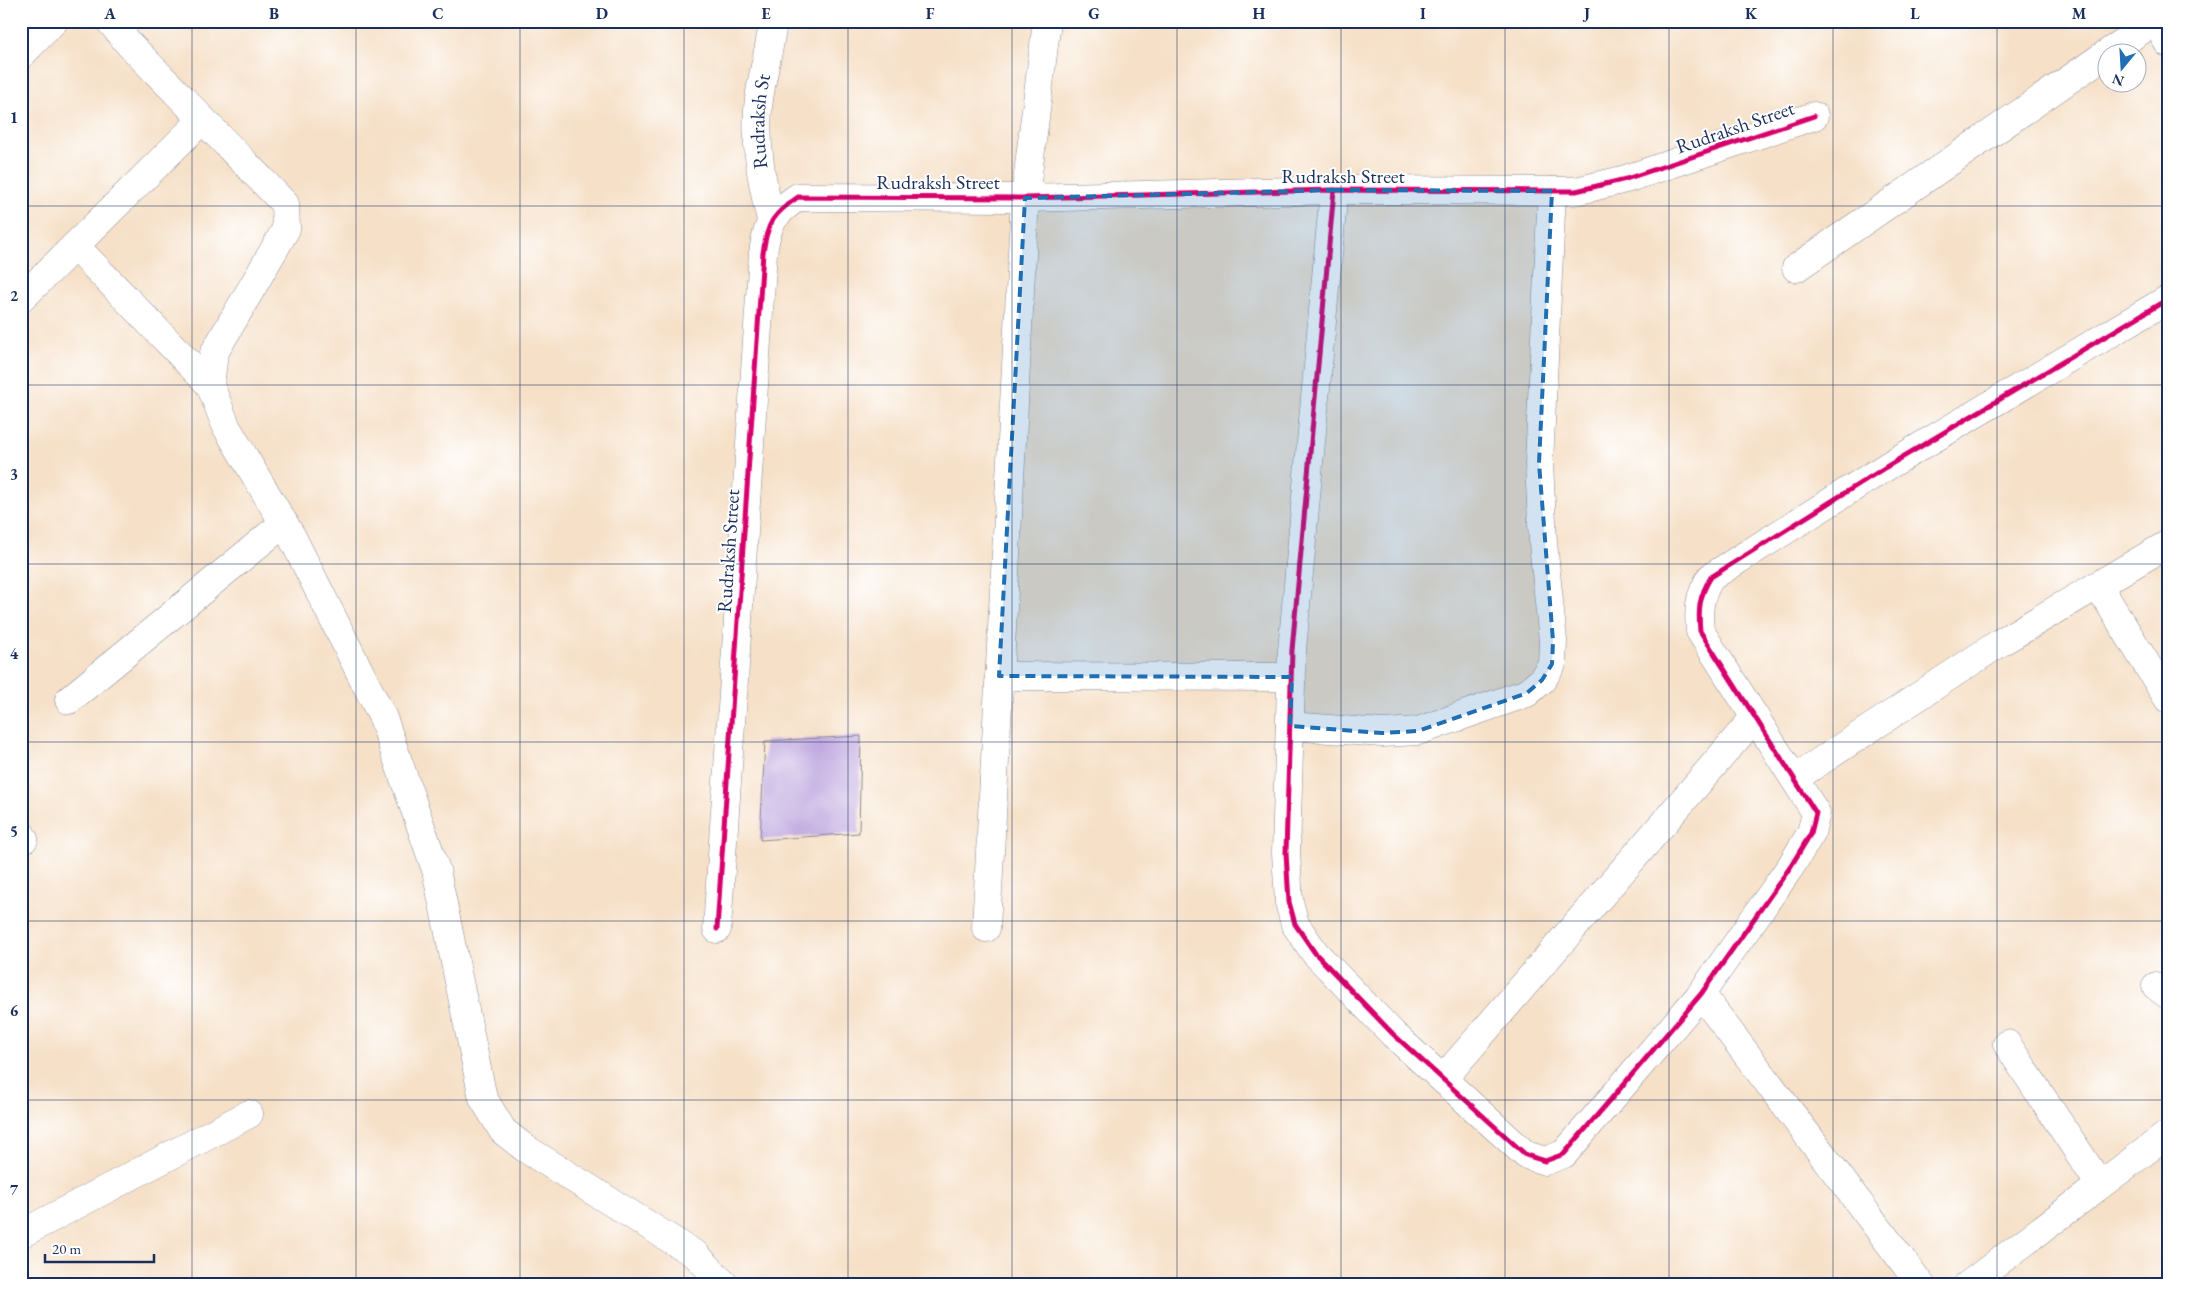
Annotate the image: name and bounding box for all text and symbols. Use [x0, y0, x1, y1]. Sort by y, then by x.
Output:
text: A [103, 3, 116, 24]
text: B [269, 3, 279, 24]
text: C [432, 3, 444, 24]
text: D [596, 3, 608, 24]
text: E [761, 3, 771, 24]
text: F [926, 3, 935, 24]
text: G [1088, 3, 1100, 24]
text: H [1253, 3, 1266, 24]
text: I [1420, 3, 1426, 24]
text: J [1582, 3, 1590, 24]
text: K [1745, 3, 1758, 24]
text: L [1910, 3, 1920, 24]
text: M [2072, 3, 2087, 24]
north arrow [2096, 42, 2146, 92]
text: N [2109, 70, 2126, 91]
street label: Rudraksh St [744, 71, 776, 170]
street label: Rudraksh Street [1672, 94, 1798, 159]
text: 1 [10, 107, 18, 128]
street label: Rudraksh Street [1281, 163, 1406, 189]
street label: Rudraksh Street [876, 169, 1001, 195]
text: 2 [10, 285, 19, 306]
text: 3 [10, 464, 18, 485]
street label: Rudraksh Street [711, 488, 745, 614]
text: 4 [10, 643, 19, 664]
text: 5 [10, 821, 18, 842]
text: 6 [10, 1000, 19, 1021]
text: 7 [10, 1179, 19, 1200]
scale bar [45, 1231, 154, 1263]
text: 20 m [52, 1239, 81, 1258]

